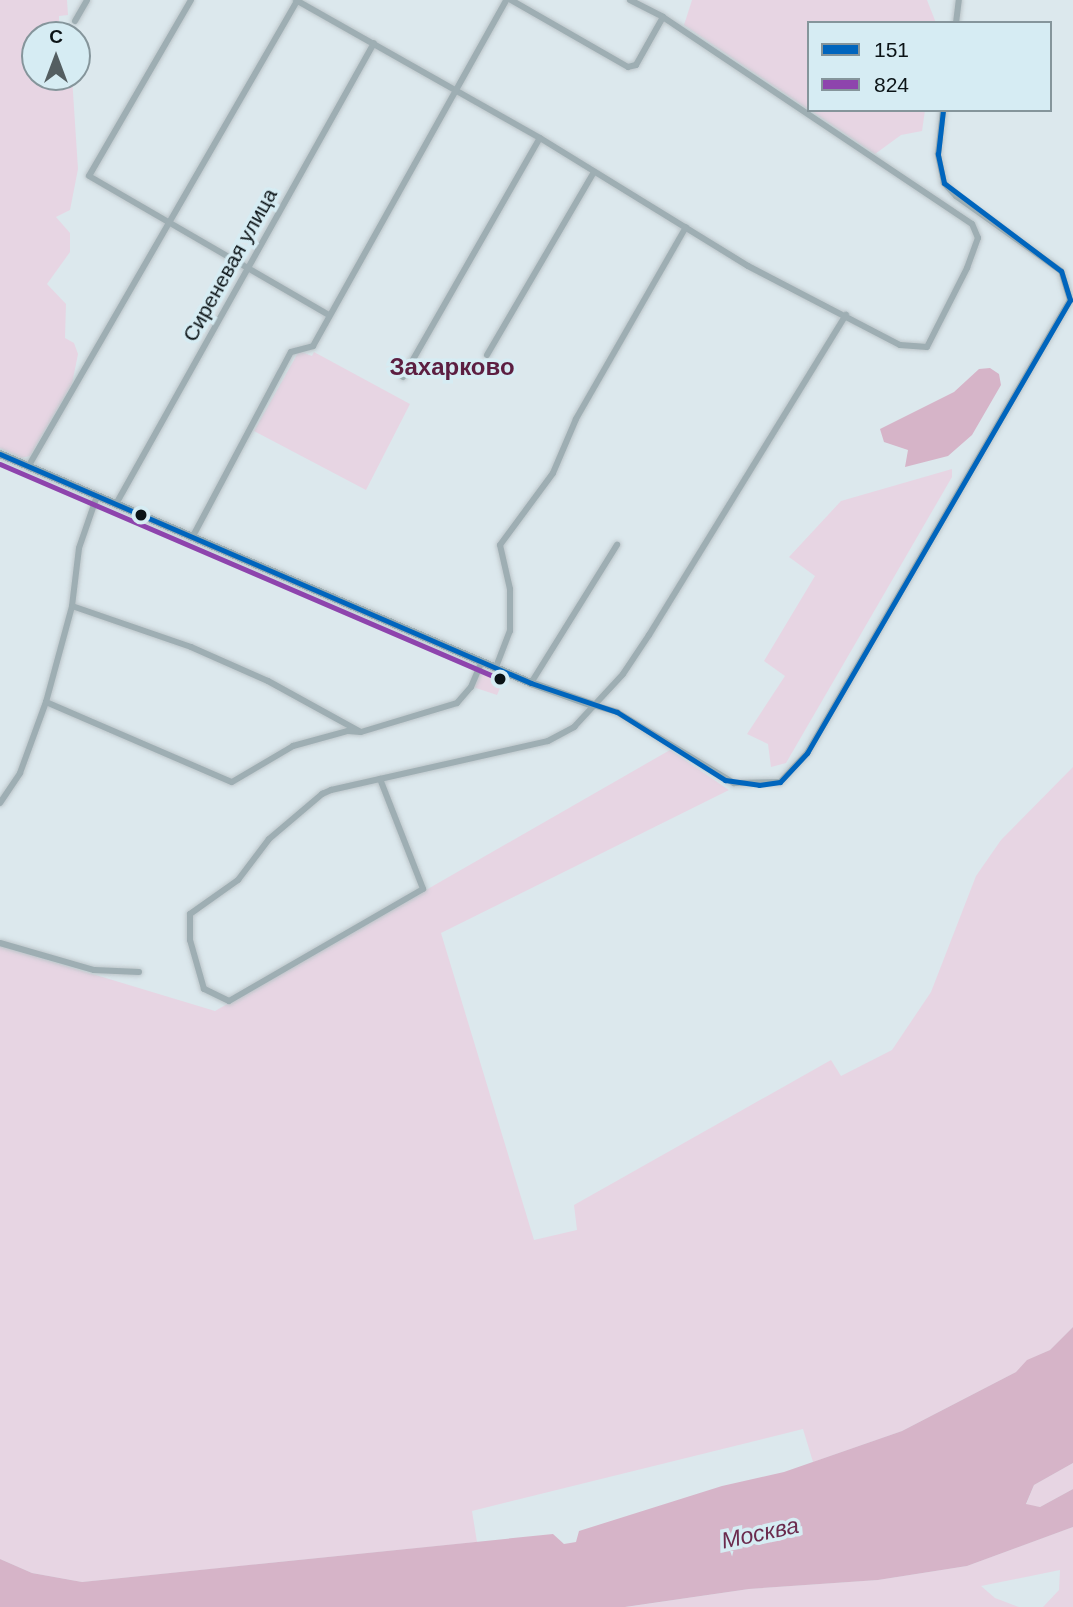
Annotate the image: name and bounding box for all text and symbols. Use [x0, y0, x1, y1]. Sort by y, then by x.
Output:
north arrow [21, 21, 91, 91]
legend [807, 21, 1052, 112]
text: С [49, 26, 63, 47]
text: 151 [874, 38, 909, 61]
text: 824 [874, 73, 909, 96]
street label: Сиреневая улица [178, 184, 282, 346]
district label: Захарково [389, 353, 515, 381]
unlabelled marker [134, 508, 148, 522]
unlabelled marker [493, 672, 507, 686]
water label: Москва [719, 1511, 801, 1555]

